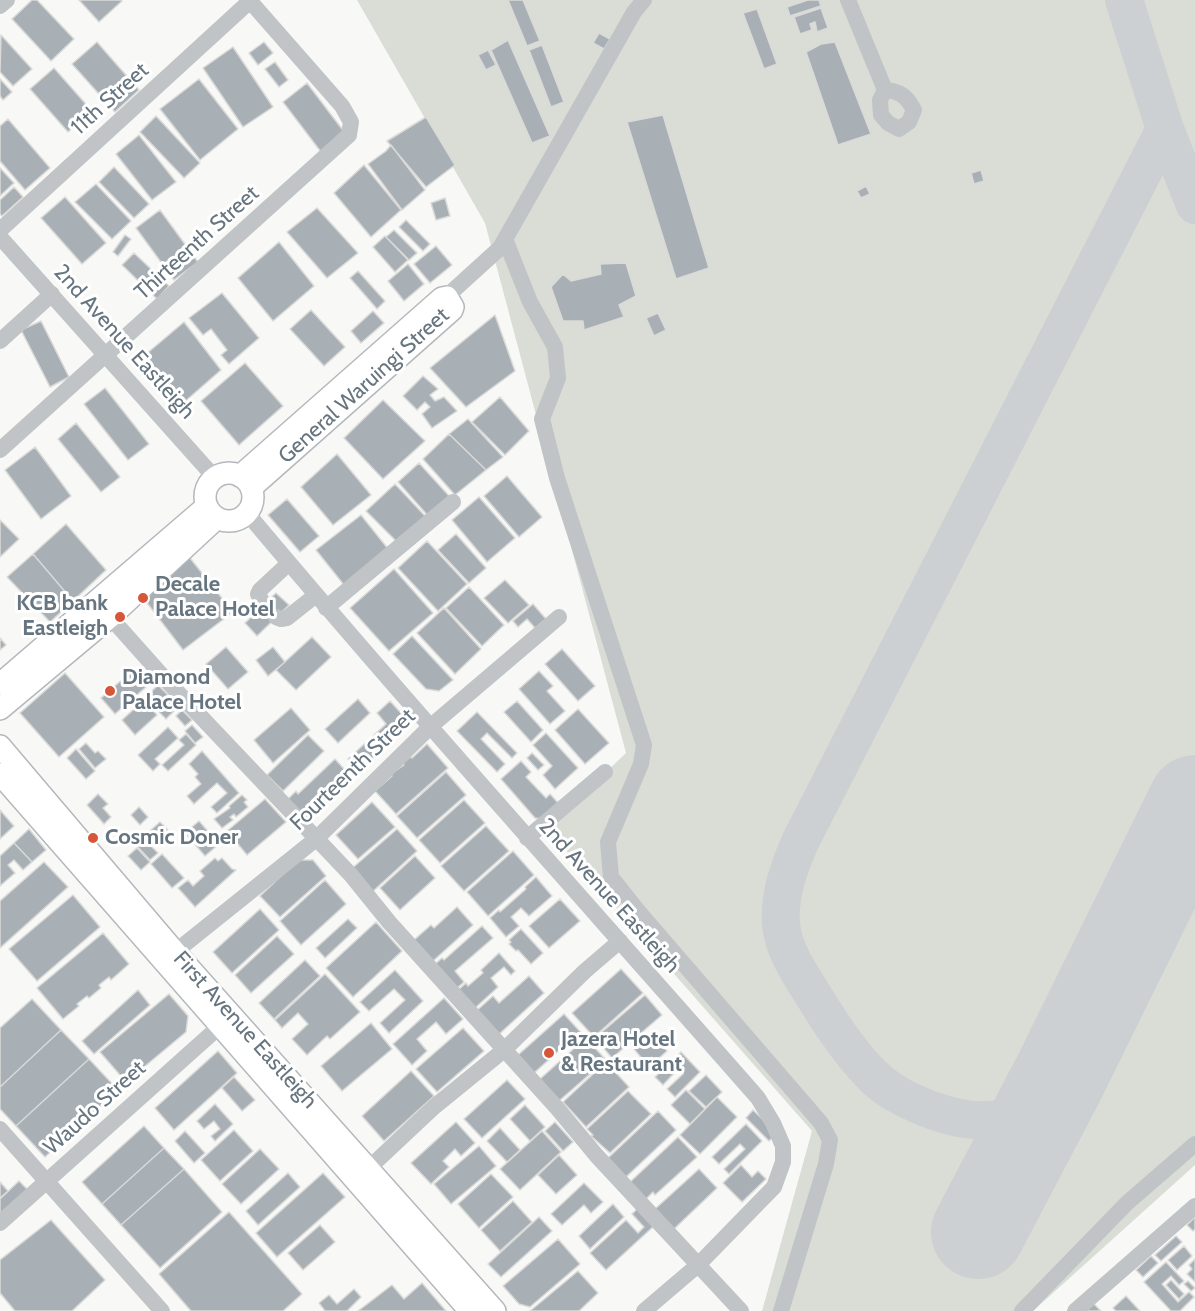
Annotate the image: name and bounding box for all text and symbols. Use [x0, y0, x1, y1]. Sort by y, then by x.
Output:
street label: 11th Street [66, 57, 154, 141]
street label: Thirteenth Street [129, 180, 265, 306]
street label: 2nd Avenue Eastleigh [48, 259, 200, 425]
street label: General Waruingi Street [273, 302, 455, 470]
place label: Decale Palace Hotel [155, 572, 275, 624]
place label: KCB bank Eastleigh [16, 591, 108, 642]
marker: Decale Palace Hotel [136, 591, 150, 605]
marker: KCB bank Eastleigh [113, 610, 127, 624]
place label: Diamond Palace Hotel [122, 665, 242, 716]
marker: Diamond Palace Hotel [103, 684, 117, 698]
street label: Fourteenth Street [285, 704, 421, 836]
street label: 2nd Avenue Eastleigh [533, 813, 685, 979]
place label: Cosmic Doner [105, 825, 238, 851]
marker: Cosmic Doner [86, 831, 100, 845]
street label: First Avenue Eastleigh [168, 946, 322, 1114]
place label: Jazera Hotel & Restaurant [561, 1027, 682, 1078]
marker: Jazera Hotel & Restaurant [542, 1046, 556, 1060]
street label: Waudo Street [39, 1055, 151, 1161]

